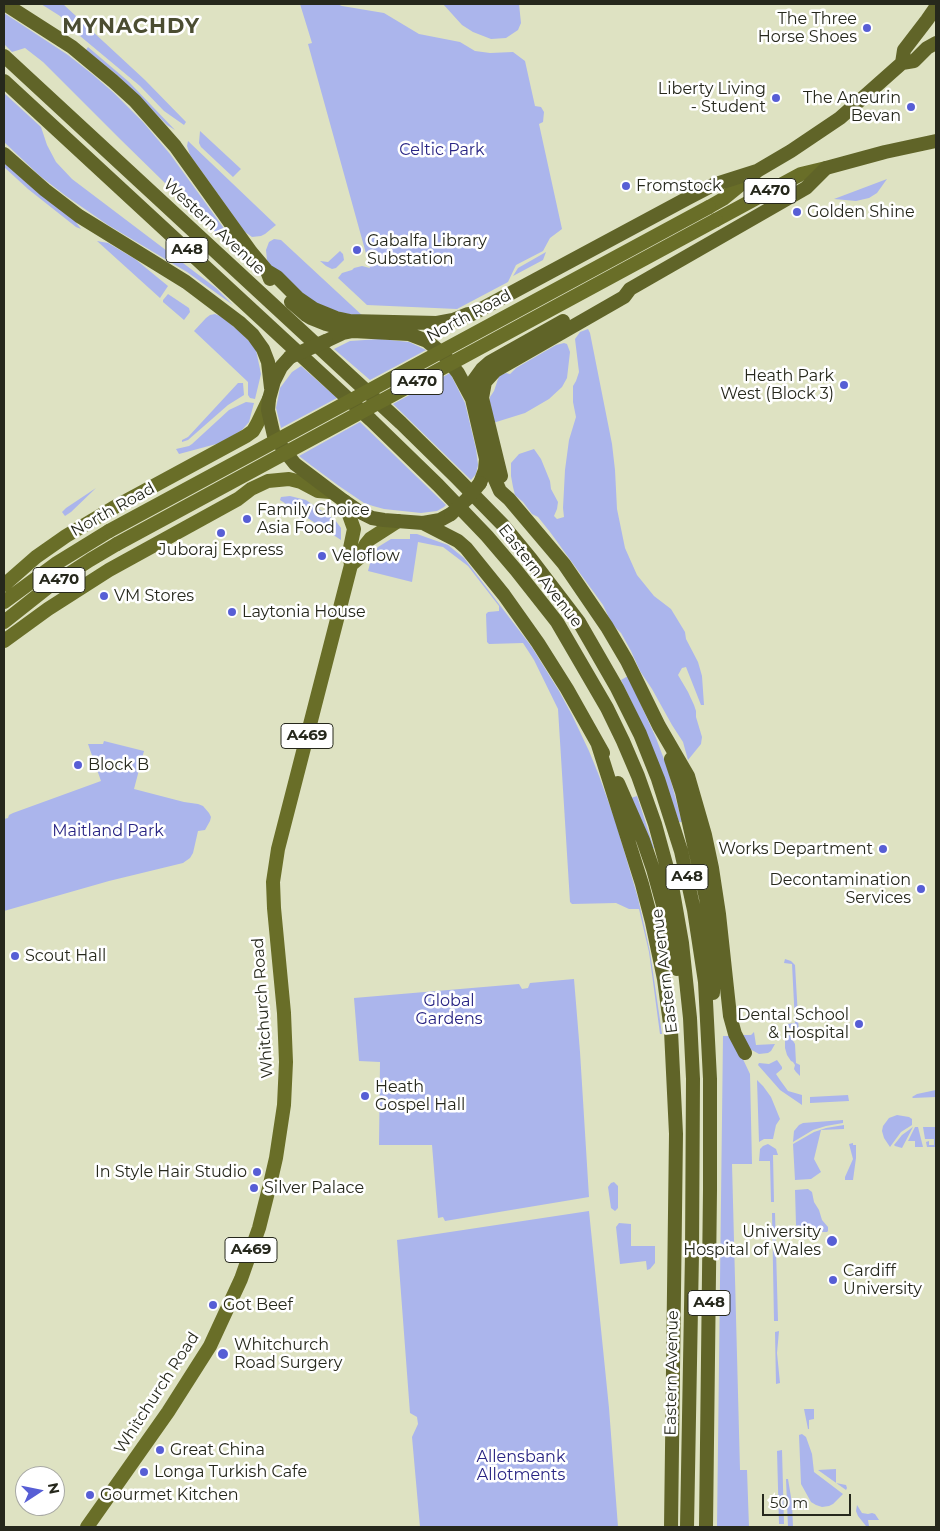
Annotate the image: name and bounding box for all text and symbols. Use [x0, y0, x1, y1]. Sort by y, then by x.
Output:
place label: The Three Horse Shoes [758, 9, 857, 47]
district label: MYNACHDY [61, 14, 201, 40]
marker: The Three Horse Shoes [861, 22, 873, 34]
place label: Liberty Living - Student [658, 79, 766, 117]
place label: The Aneurin Bevan [803, 88, 901, 126]
marker: Liberty Living - Student [770, 92, 782, 104]
marker: The Aneurin Bevan [905, 101, 917, 113]
park label: Celtic Park [399, 140, 485, 160]
street label: Western Avenue [159, 175, 269, 279]
place label: Fromstock [636, 176, 722, 196]
road number: A470 [744, 178, 796, 204]
marker: Fromstock [620, 180, 632, 192]
place label: Golden Shine [807, 202, 915, 222]
marker: Golden Shine [791, 206, 803, 218]
place label: Gabalfa Library Substation [367, 231, 487, 269]
road number: A48 [166, 238, 208, 262]
marker: Gabalfa Library Substation [351, 244, 363, 256]
street label: North Road [423, 286, 515, 346]
place label: Heath Park West (Block 3) [720, 366, 834, 404]
road number: A470 [391, 370, 443, 394]
marker: Heath Park West (Block 3) [838, 379, 850, 391]
street label: North Road [68, 479, 158, 541]
place label: Family Choice Asia Food [257, 500, 370, 538]
marker: Family Choice Asia Food [241, 513, 253, 525]
street label: Eastern Avenue [494, 521, 586, 631]
marker: Juboraj Express [215, 527, 227, 539]
place label: Juboraj Express [159, 540, 283, 560]
place label: Veloflow [332, 546, 400, 566]
marker: Veloflow [316, 550, 328, 562]
road number: A470 [33, 568, 85, 592]
place label: VM Stores [114, 586, 194, 606]
marker: VM Stores [98, 590, 110, 602]
place label: Laytonia House [242, 602, 366, 622]
marker: Laytonia House [226, 606, 238, 618]
road number: A469 [281, 724, 333, 748]
place label: Block B [88, 755, 149, 775]
marker: Block B [72, 759, 84, 771]
park label: Maitland Park [52, 821, 164, 841]
place label: Works Department [718, 839, 873, 859]
marker: Works Department [877, 843, 889, 855]
road number: A48 [666, 864, 708, 890]
place label: Decontamination Services [770, 870, 911, 908]
marker: Decontamination Services [915, 883, 927, 895]
street label: Eastern Avenue [648, 908, 682, 1034]
street label: Whitchurch Road [249, 937, 277, 1079]
place label: Scout Hall [25, 946, 106, 966]
marker: Scout Hall [9, 950, 21, 962]
park label: Global Gardens [415, 991, 483, 1029]
place label: Dental School & Hospital [737, 1005, 849, 1043]
marker: Dental School & Hospital [853, 1018, 865, 1030]
place label: Heath Gospel Hall [375, 1077, 465, 1115]
marker: Heath Gospel Hall [359, 1090, 371, 1102]
place label: In Style Hair Studio [95, 1162, 247, 1182]
marker: In Style Hair Studio [251, 1166, 263, 1178]
place label: Silver Palace [264, 1178, 364, 1198]
marker: Silver Palace [248, 1182, 260, 1194]
place label: University Hospital of Wales [683, 1222, 821, 1260]
marker: University Hospital of Wales [825, 1234, 839, 1248]
road number: A469 [225, 1238, 277, 1262]
place label: Cardiff University [843, 1261, 922, 1299]
marker: Cardiff University [827, 1274, 839, 1286]
road number: A48 [688, 1290, 730, 1316]
place label: Got Beef [223, 1295, 293, 1315]
marker: Got Beef [207, 1299, 219, 1311]
street label: Eastern Avenue [661, 1310, 683, 1436]
street label: Whitchurch Road [111, 1329, 203, 1457]
place label: Whitchurch Road Surgery [234, 1335, 342, 1373]
marker: Whitchurch Road Surgery [216, 1347, 230, 1361]
place label: Great China [170, 1440, 265, 1460]
marker: Great China [154, 1444, 166, 1456]
park label: Allensbank Allotments [477, 1447, 565, 1485]
place label: Longa Turkish Cafe [154, 1462, 307, 1482]
north arrow [15, 1466, 65, 1516]
marker: Longa Turkish Cafe [138, 1466, 150, 1478]
text: N [44, 1481, 64, 1496]
scale bar [765, 1484, 854, 1516]
place label: Gourmet Kitchen [100, 1485, 239, 1505]
marker: Gourmet Kitchen [84, 1489, 96, 1501]
text: 50 m [770, 1493, 808, 1512]

